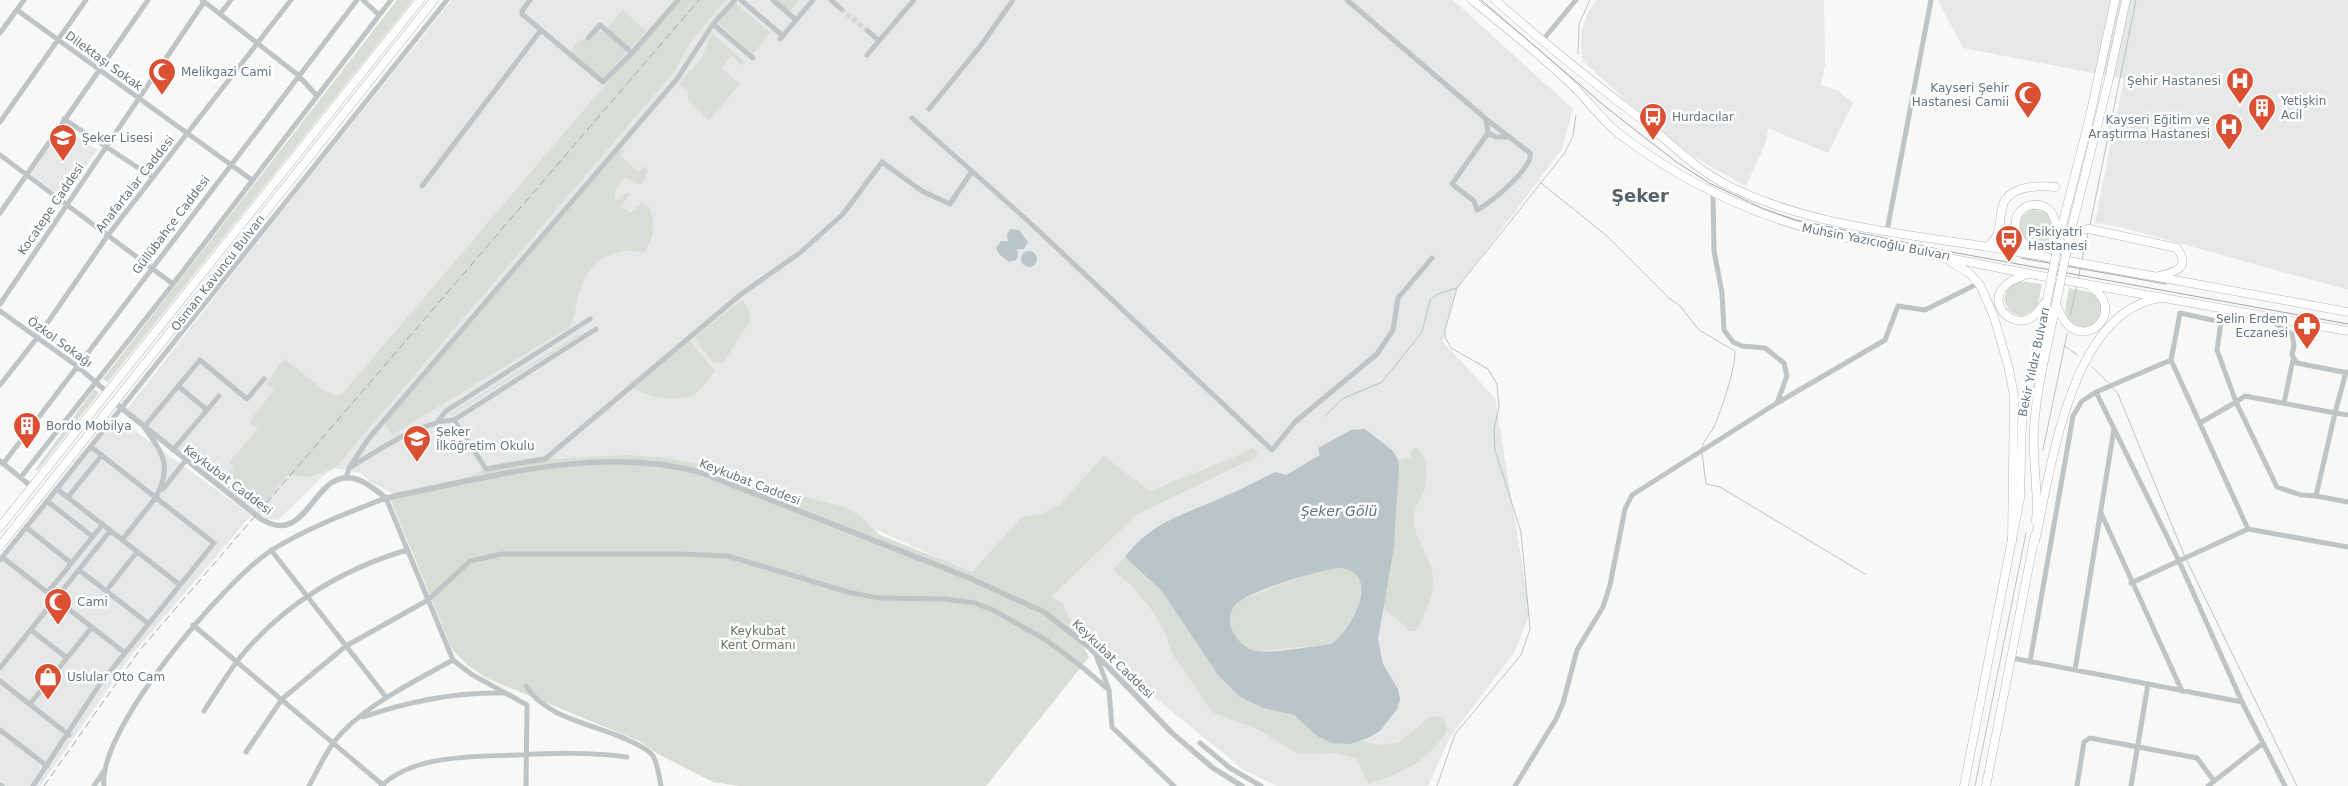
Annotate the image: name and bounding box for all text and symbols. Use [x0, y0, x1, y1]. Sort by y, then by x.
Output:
street label: Dilektaşı Sokak [63, 28, 145, 94]
mosque icon: Melikgazi Cami [147, 57, 177, 96]
place label: Melikgazi Cami [181, 65, 272, 79]
hospital icon: Şehir Hastanesi [2225, 66, 2255, 105]
place label: Şehir Hastanesi [2127, 74, 2221, 88]
mosque icon: Kayseri Şehir Hastanesi Camii [2013, 80, 2043, 119]
place label: Kayseri Şehir Hastanesi Camii [1912, 81, 2009, 109]
building icon: Yetişkin Acil [2247, 93, 2277, 132]
place label: Yetişkin Acil [2280, 94, 2326, 122]
bus stop icon: Hurdacılar [1638, 102, 1668, 141]
place label: Hurdacılar [1672, 110, 1734, 124]
hospital icon: Kayseri Eğitim ve Araştırma Hastanesi [2214, 112, 2244, 151]
place label: Kayseri Eğitim ve Araştırma Hastanesi [2088, 113, 2210, 141]
school or university icon: Şeker Lisesi [48, 123, 78, 162]
place label: Şeker Lisesi [82, 131, 153, 145]
street label: Anafartalar Caddesi [93, 133, 177, 235]
street label: Kocatepe Caddesi [15, 161, 87, 257]
street label: Güllübahçe Caddesi [129, 173, 213, 277]
district label: Şeker [1611, 185, 1669, 206]
street label: Osman Kavuncu Bulvarı [168, 212, 268, 334]
street label: Muhsin Yazıcıoğlu Bulvarı [1801, 221, 1951, 263]
bus stop icon: Psikiyatri Hastanesi [1994, 224, 2024, 263]
place label: Psikiyatri Hastanesi [2028, 225, 2087, 253]
street label: Bekir Yıldız Bulvarı [2016, 306, 2052, 418]
pharmacy icon: Selin Erdem Eczanesi [2292, 311, 2322, 350]
street label: Özkol Sokağı [25, 312, 96, 370]
place label: Selin Erdem Eczanesi [2216, 312, 2288, 340]
building icon: Bordo Mobilya [12, 411, 42, 450]
place label: Bordo Mobilya [46, 419, 132, 433]
school or university icon: Şeker İlköğretim Okulu [402, 424, 432, 463]
place label: Şeker İlköğretim Okulu [436, 425, 535, 453]
street label: Keykubat Caddesi [181, 442, 275, 518]
street label: Keykubat Caddesi [697, 456, 803, 508]
water label: Şeker Gölü [1301, 503, 1377, 519]
mosque icon: Cami [43, 587, 73, 626]
place label: Cami [77, 595, 108, 609]
street label: Keykubat Caddesi [1070, 617, 1156, 701]
park label: Keykubat Kent Ormanı [721, 624, 795, 652]
shop icon: Uslular Oto Cam [33, 662, 63, 701]
place label: Uslular Oto Cam [67, 670, 165, 684]

